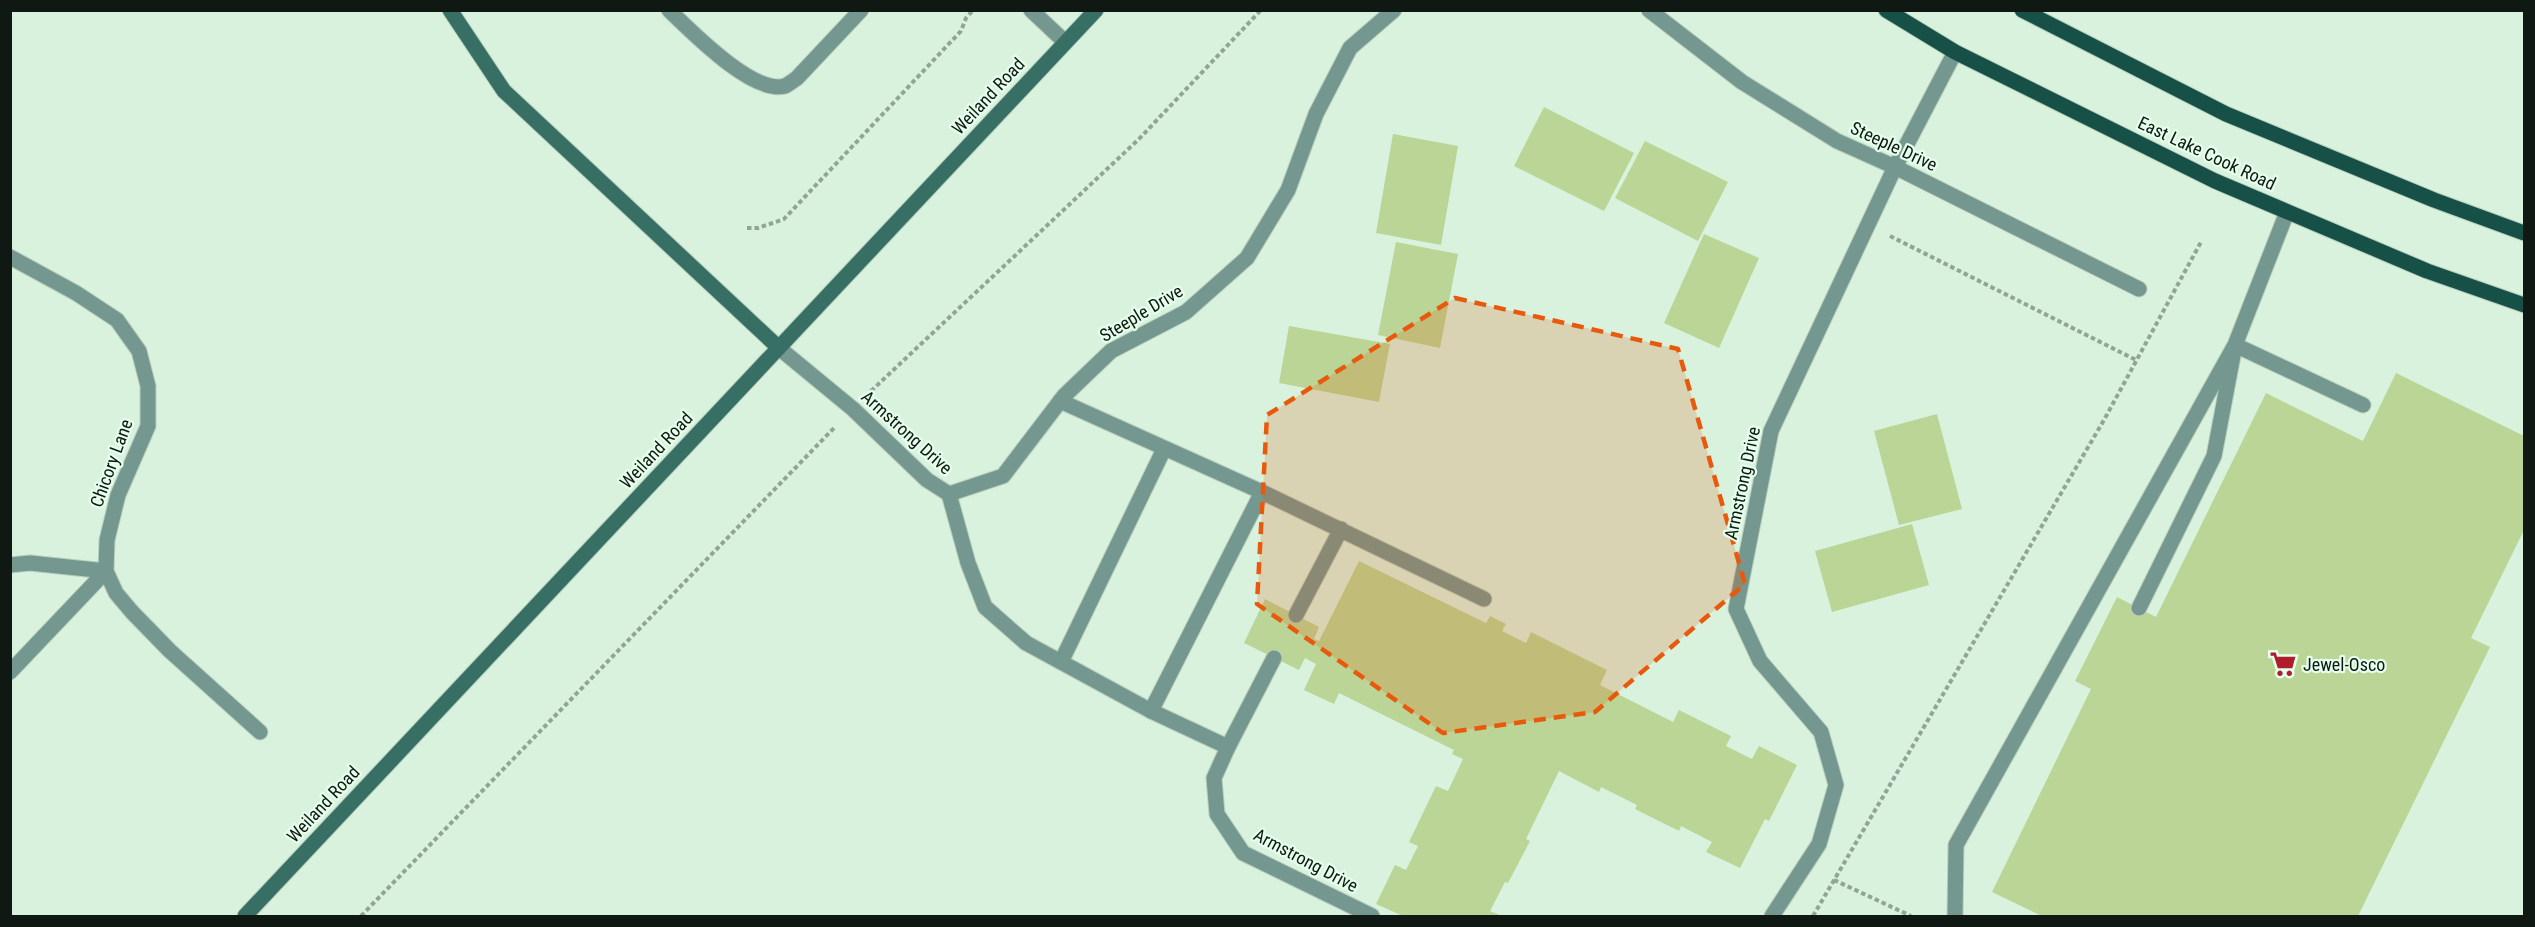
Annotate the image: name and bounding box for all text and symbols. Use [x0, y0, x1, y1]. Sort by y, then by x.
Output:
street label: Weiland Road [947, 53, 1029, 139]
street label: East Lake Cook Road [2135, 112, 2279, 194]
street label: Steeple Drive [1847, 117, 1941, 175]
street label: Steeple Drive [1096, 280, 1186, 346]
street label: Armstrong Drive [857, 386, 957, 478]
street label: Weiland Road [615, 407, 697, 493]
street label: Chicory Lane [85, 416, 137, 510]
street label: Armstrong Drive [1720, 425, 1764, 541]
supermarket icon: Jewel-Osco [2268, 649, 2298, 679]
place label: Jewel-Osco [2303, 654, 2385, 675]
street label: Weiland Road [282, 761, 364, 847]
street label: Armstrong Drive [1250, 824, 1362, 896]

